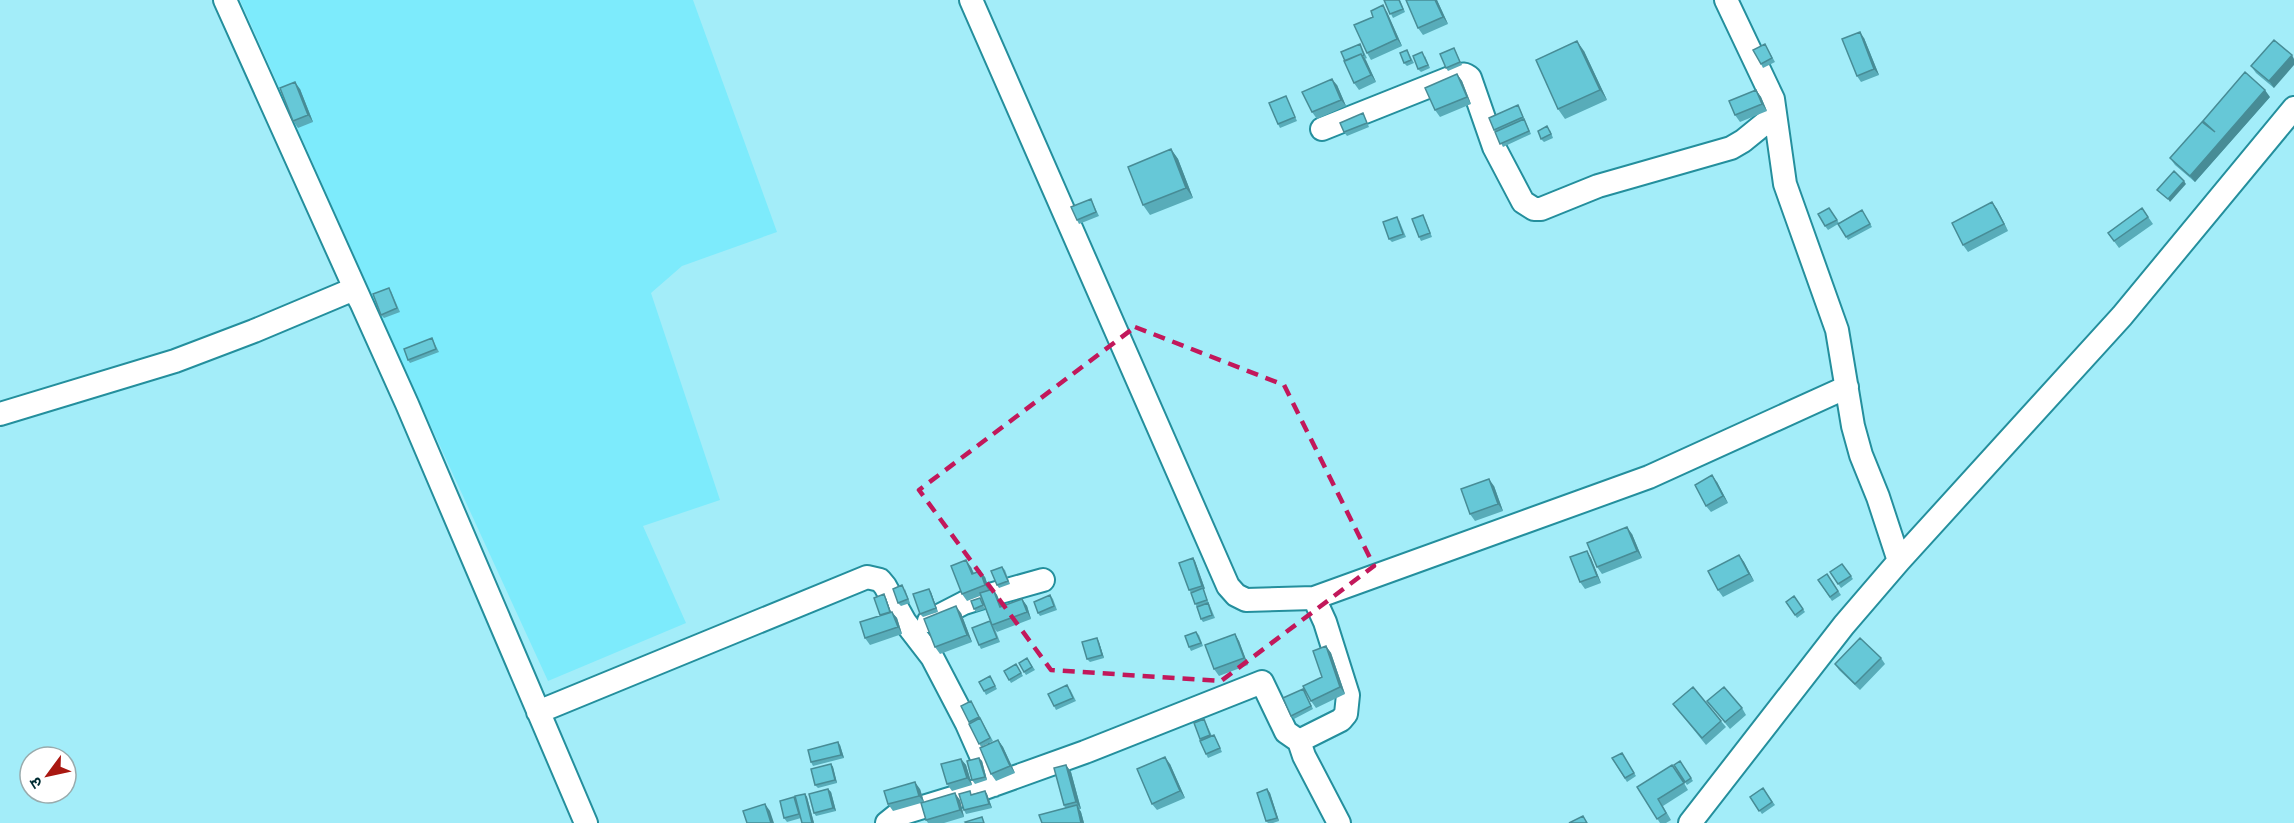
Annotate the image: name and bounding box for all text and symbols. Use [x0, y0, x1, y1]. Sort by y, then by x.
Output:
north arrow [18, 745, 78, 805]
text: उ [25, 774, 46, 792]

